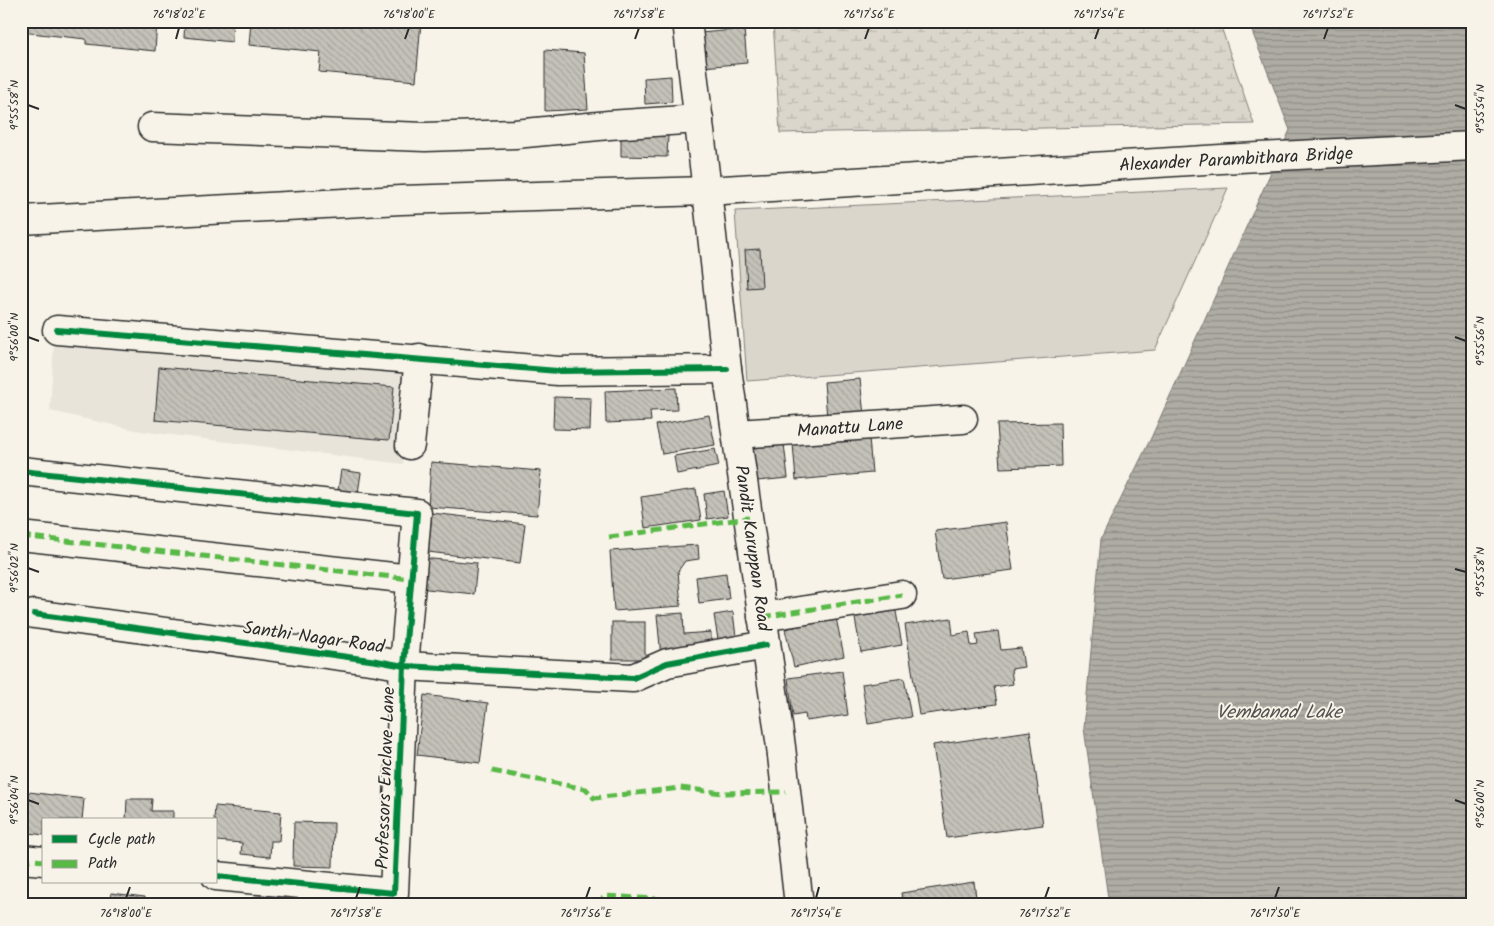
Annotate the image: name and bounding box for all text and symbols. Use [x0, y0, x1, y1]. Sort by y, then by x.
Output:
text: 76°18'02"E [153, 5, 206, 24]
text: 76°18'00"E [383, 5, 436, 24]
text: 76°17'58"E [613, 5, 666, 24]
text: 76°17'56"E [843, 5, 896, 24]
text: 76°17'54"E [1073, 5, 1126, 24]
text: 76°17'52"E [1302, 5, 1355, 24]
text: 9°55'58"N [5, 80, 24, 130]
text: 9°55'54"N [1471, 84, 1490, 134]
street label: Alexander Parambithara Bridge [1118, 140, 1354, 181]
text: 9°56'00"N [5, 313, 24, 361]
text: 9°55'56"N [1471, 316, 1490, 366]
street label: Manattu Lane [796, 410, 904, 447]
street label: Pandit Karuppan Road [725, 463, 778, 634]
text: 9°56'02"N [5, 543, 24, 593]
text: 9°55'58"N [1471, 547, 1490, 597]
street label: Santhi Nagar Road [241, 614, 387, 663]
street label: Professors Enclave Lane [369, 686, 404, 870]
water label: Vembanad Lake [1216, 698, 1344, 728]
text: 9°56'04"N [5, 775, 24, 825]
text: 9°56'00"N [1471, 780, 1490, 828]
legend [42, 818, 218, 884]
text: Cycle path [88, 828, 155, 852]
text: Path [88, 852, 117, 876]
text: 76°18'00"E [100, 904, 153, 923]
text: 76°17'58"E [330, 904, 383, 923]
text: 76°17'56"E [560, 904, 613, 923]
text: 76°17'54"E [790, 904, 843, 923]
text: 76°17'52"E [1019, 904, 1072, 923]
text: 76°17'50"E [1250, 904, 1301, 923]

